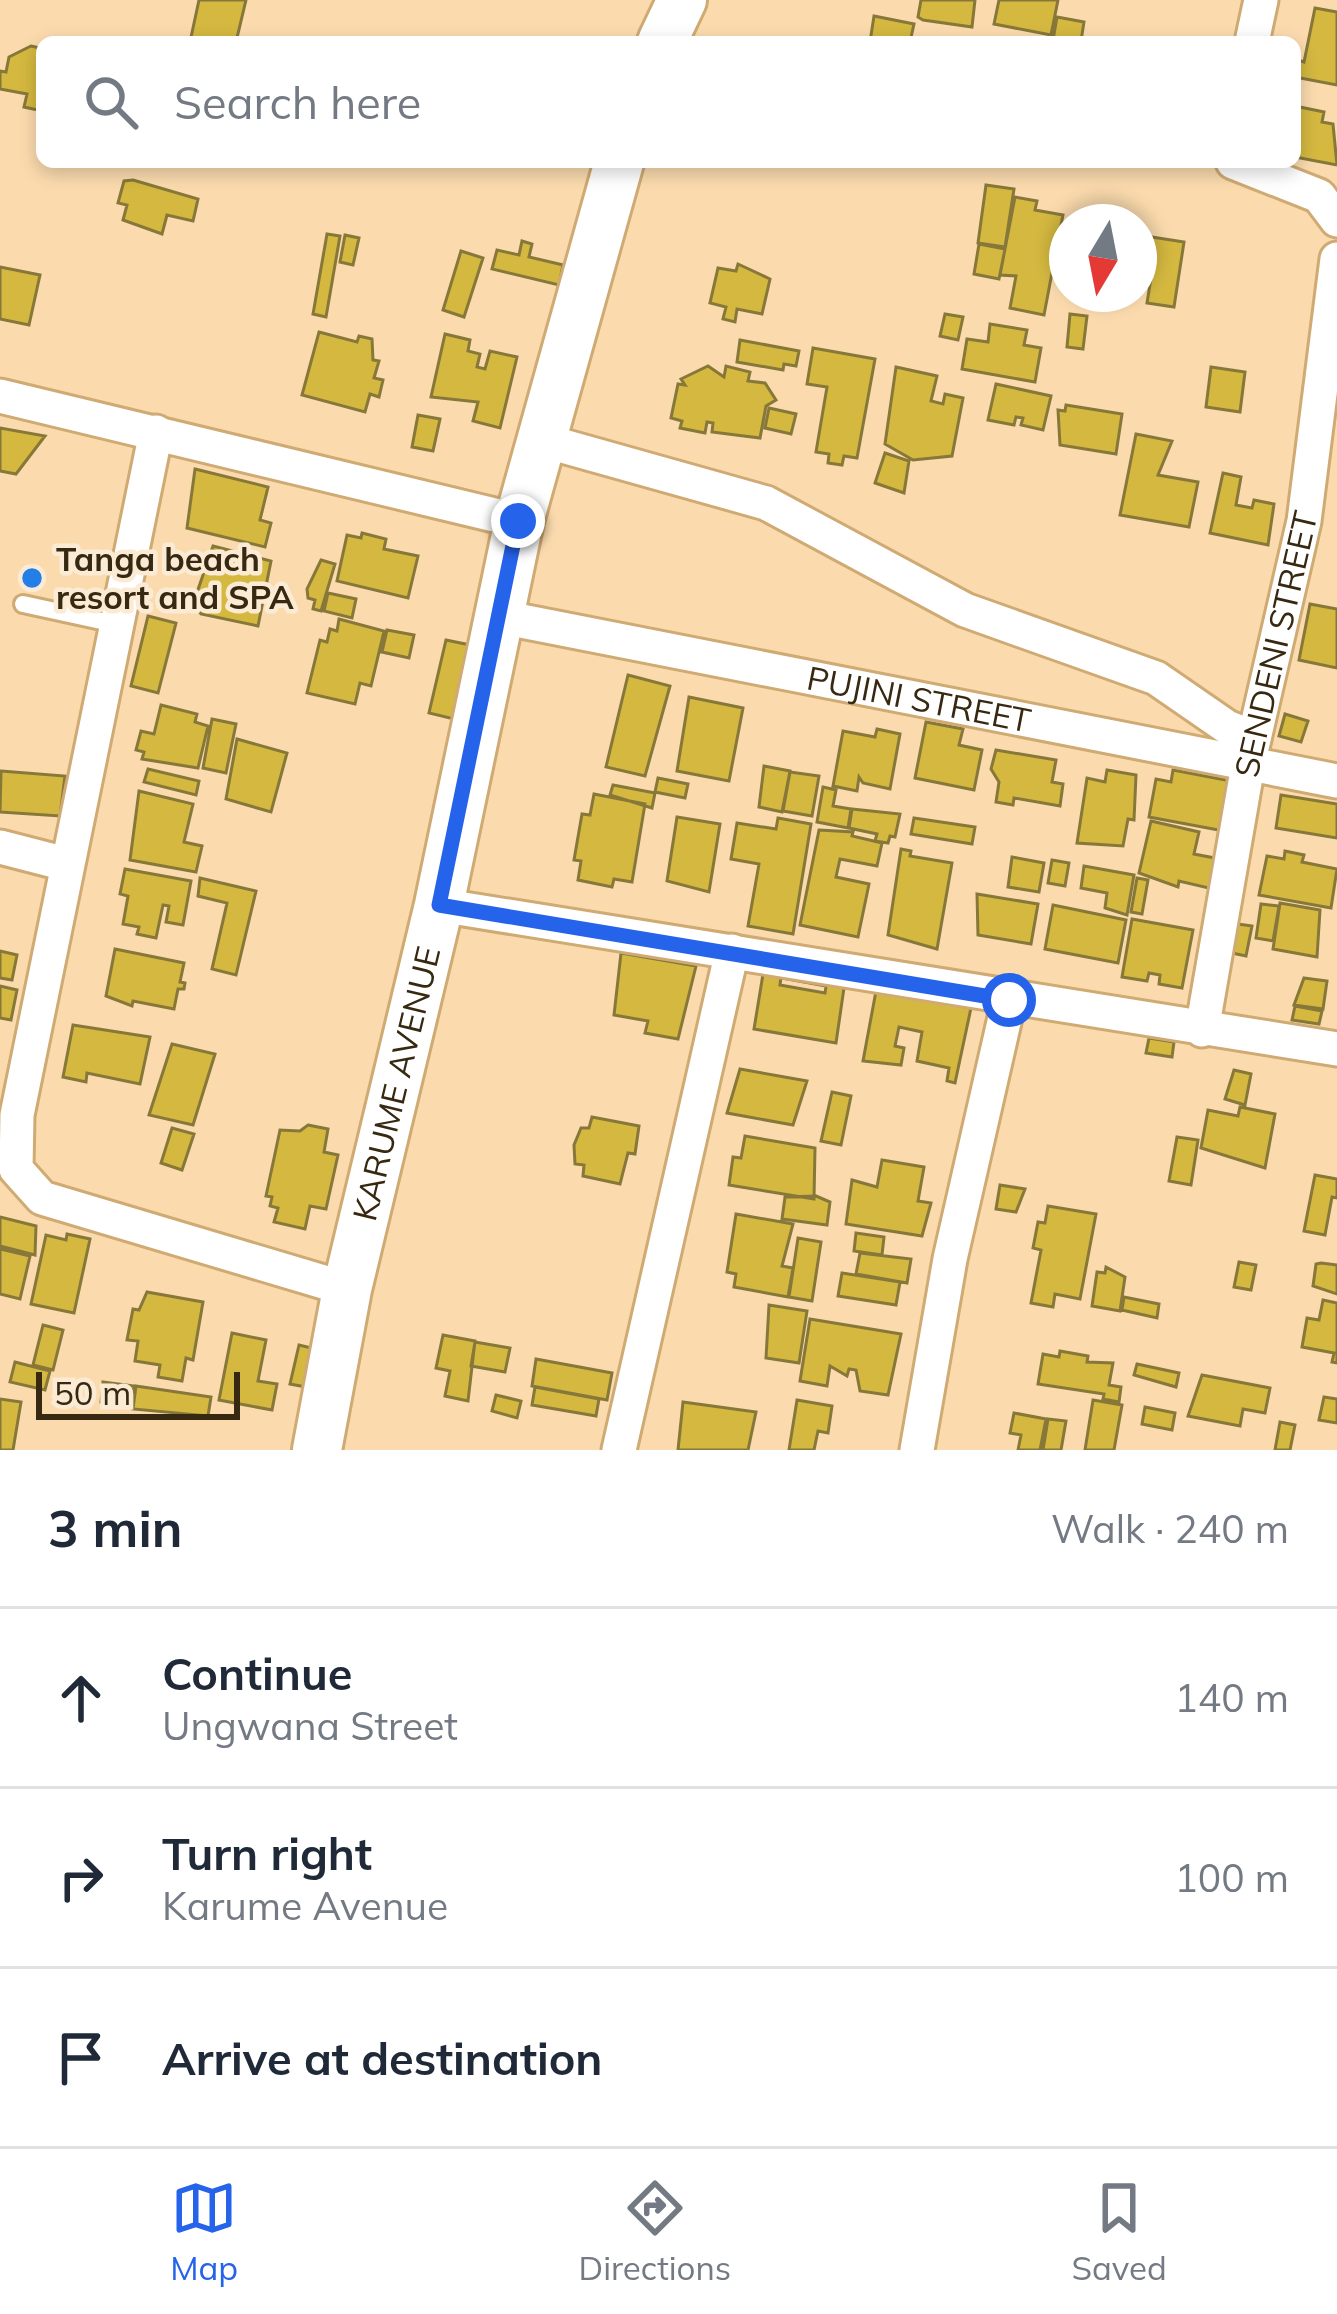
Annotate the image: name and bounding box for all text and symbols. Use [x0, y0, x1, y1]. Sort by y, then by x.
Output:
search box [36, 36, 1301, 168]
icon: search [78, 69, 144, 135]
text: Search here [174, 74, 421, 130]
north arrow [1049, 204, 1157, 312]
route end [491, 494, 545, 548]
street label: SENDENI STREET [1225, 507, 1326, 780]
place label: Tanga beach resort and SPA [56, 538, 294, 617]
marker: Tanga beach resort and SPA [19, 565, 45, 591]
street label: PUJINI STREET [804, 657, 1035, 741]
street label: KARUME AVENUE [343, 942, 448, 1225]
route start [982, 973, 1036, 1027]
scale bar [36, 1366, 240, 1419]
text: 50 m [54, 1372, 131, 1413]
text: 3 min [48, 1496, 183, 1560]
text: Walk · 240 m [1051, 1504, 1289, 1553]
text: Continue [162, 1645, 352, 1701]
icon: ahead [48, 1665, 114, 1731]
text: 140 m [1174, 1673, 1289, 1722]
text: Ungwana Street [162, 1701, 458, 1750]
text: Turn right [162, 1825, 372, 1881]
icon: right [48, 1845, 114, 1911]
text: 100 m [1174, 1853, 1289, 1902]
text: Karume Avenue [162, 1881, 448, 1930]
icon: arrive [48, 2025, 114, 2091]
text: Arrive at destination [162, 2030, 602, 2086]
tab: Map [170, 2175, 238, 2288]
tab: Directions [579, 2175, 731, 2288]
tab: Saved [1072, 2175, 1167, 2288]

